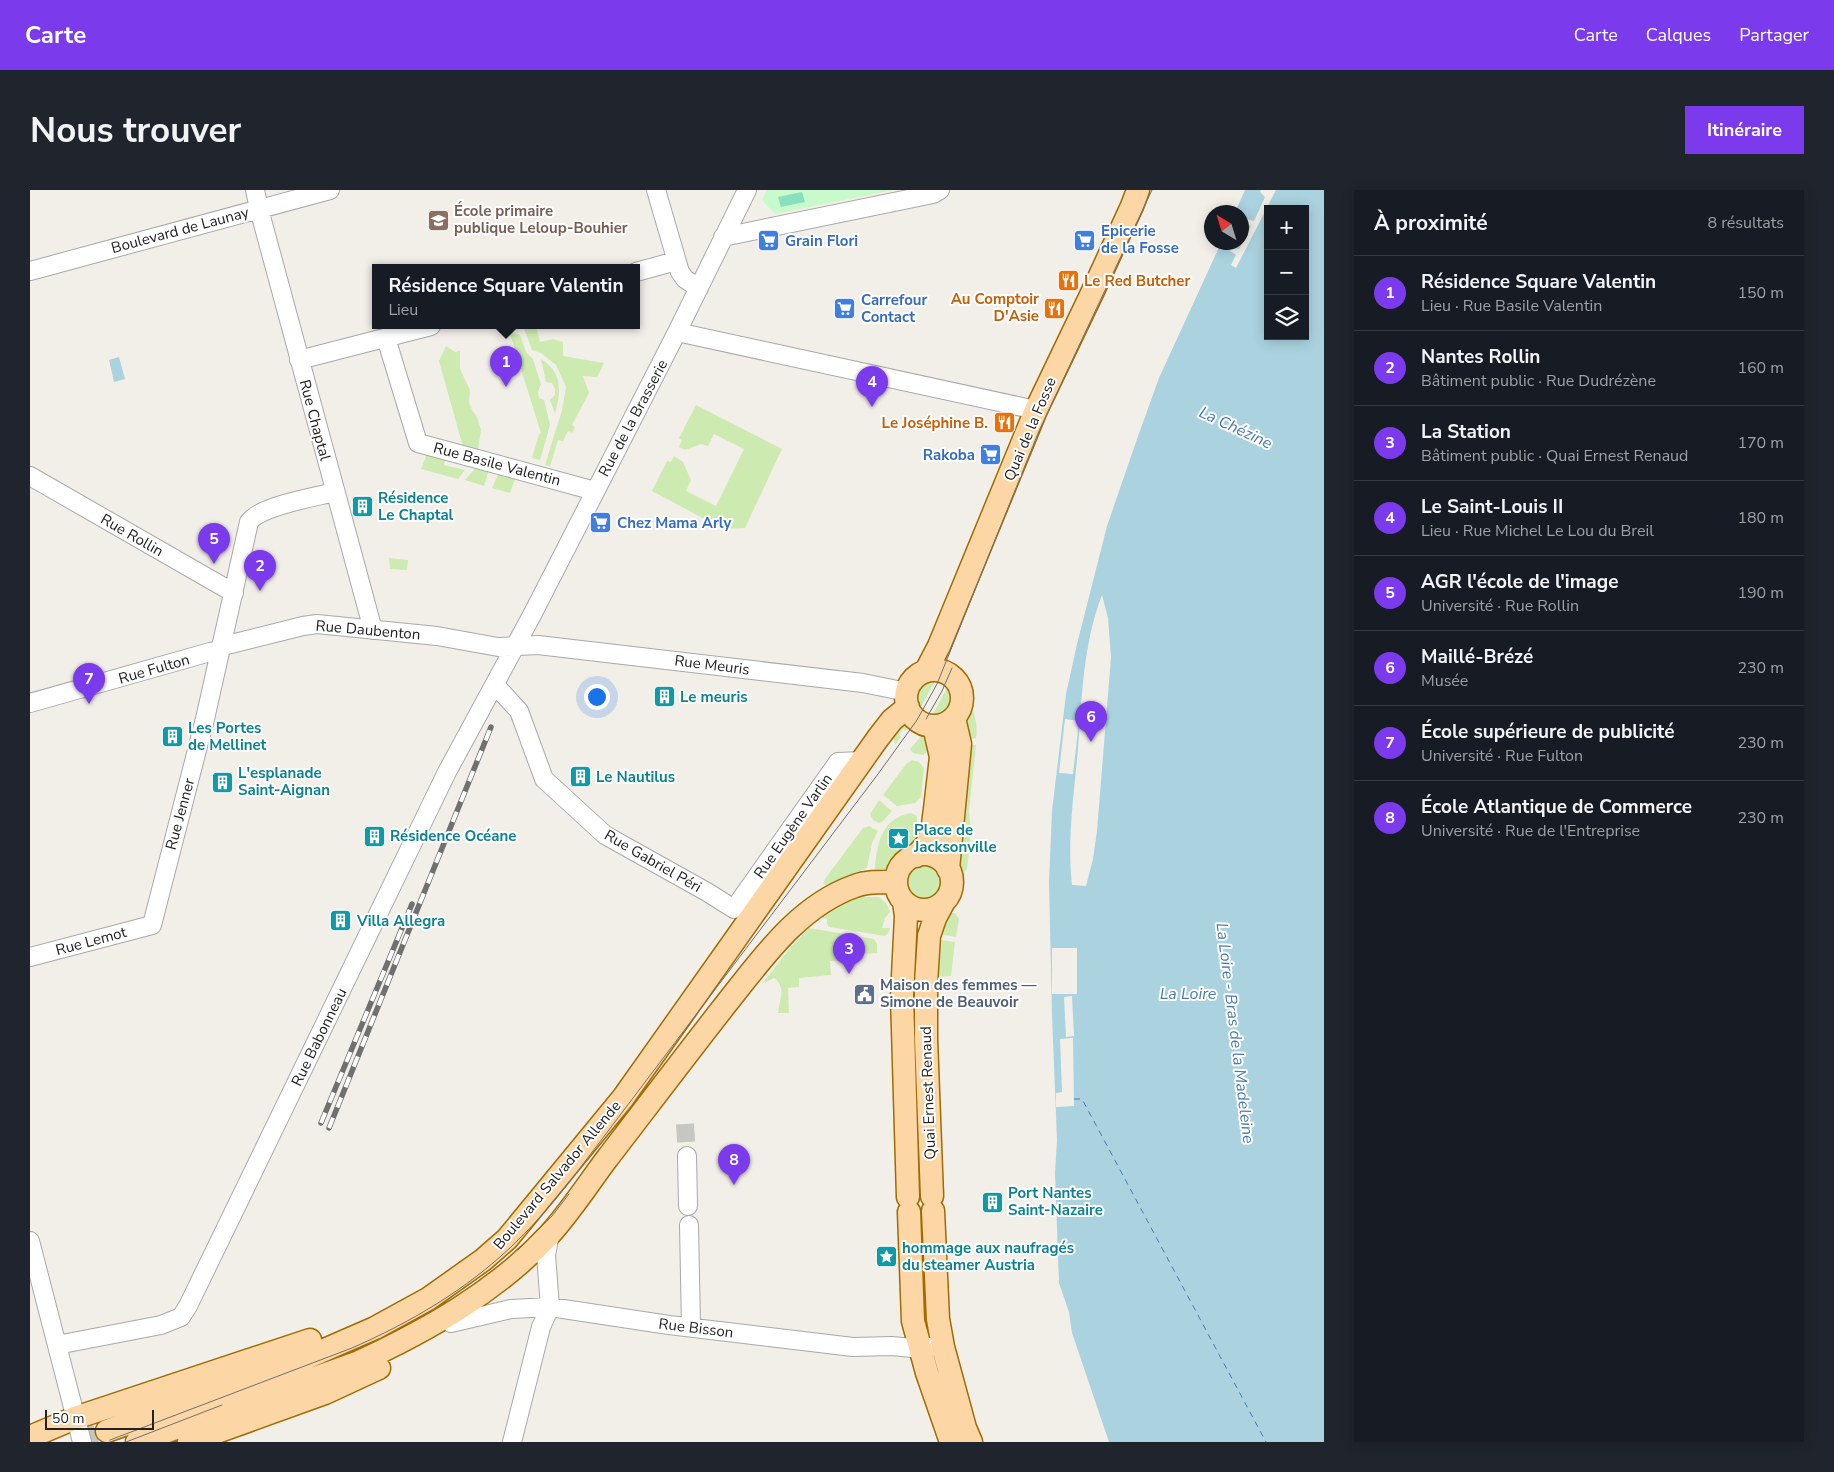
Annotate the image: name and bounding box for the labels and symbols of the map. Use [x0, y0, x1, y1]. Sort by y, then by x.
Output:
place label: École primaire publique Leloup-Bouhier [454, 201, 628, 238]
street label: Boulevard de Launay [109, 202, 251, 258]
north arrow [1204, 205, 1249, 250]
school or university icon: École primaire publique Leloup-Bouhier [426, 208, 450, 232]
place label: Epicerie de la Fosse [1101, 221, 1179, 258]
supermarket icon: Epicerie de la Fosse [1073, 228, 1097, 252]
supermarket icon: Grain Flori [757, 229, 781, 253]
place label: Grain Flori [785, 231, 858, 251]
restaurant icon: Le Red Butcher [1056, 269, 1080, 293]
place label: Le Red Butcher [1084, 271, 1190, 291]
place label: Au Comptoir D'Asie [951, 289, 1039, 326]
place label: Carrefour Contact [861, 290, 927, 327]
restaurant icon: Au Comptoir D'Asie [1043, 296, 1067, 320]
supermarket icon: Carrefour Contact [833, 297, 857, 321]
pin: 1 [490, 346, 522, 387]
street label: Rue de la Brasserie [594, 356, 672, 480]
pin: 4 [856, 366, 888, 407]
street label: Quai de la Fosse [999, 374, 1061, 484]
street label: Rue Chaptal [295, 377, 336, 463]
water label: La Chézine [1195, 401, 1276, 455]
restaurant icon: Le Joséphine B. [992, 411, 1016, 435]
place label: Le Joséphine B. [882, 413, 988, 433]
street label: Rue Basile Valentin [431, 437, 563, 491]
supermarket icon: Rakoba [979, 443, 1003, 467]
place label: Rakoba [923, 445, 975, 465]
place label: Résidence Le Chaptal [378, 488, 454, 525]
building icon: Résidence Le Chaptal [350, 495, 374, 519]
street label: Rue Rollin [97, 509, 167, 561]
supermarket icon: Chez Mama Arly [589, 511, 613, 535]
place label: Chez Mama Arly [617, 513, 731, 533]
pin: 5 [198, 523, 230, 564]
pin: 2 [244, 550, 276, 591]
street label: Rue Daubenton [315, 615, 421, 645]
street label: Rue Fulton [116, 649, 192, 689]
street label: Rue Meuris [673, 650, 751, 680]
pin: 7 [73, 663, 105, 704]
your location [584, 684, 610, 710]
building icon: Le meuris [652, 685, 676, 709]
place label: Le meuris [680, 687, 748, 707]
pin: 6 [1075, 701, 1107, 742]
place label: Les Portes de Mellinet [188, 718, 267, 755]
building icon: Les Portes de Mellinet [160, 725, 184, 749]
place label: L'esplanade Saint-Aignan [238, 763, 330, 800]
building icon: Le Nautilus [568, 765, 592, 789]
place label: Le Nautilus [596, 767, 675, 787]
building icon: L'esplanade Saint-Aignan [210, 770, 234, 794]
street label: Rue Eugène Varlin [749, 770, 837, 882]
street label: Rue Jenner [161, 775, 199, 852]
place label: Place de Jacksonville [913, 820, 997, 857]
building icon: Résidence Océane [362, 824, 386, 848]
street label: Rue Gabriel Péri [601, 825, 705, 897]
place label: Résidence Océane [390, 826, 516, 846]
place icon: Place de Jacksonville [886, 827, 910, 851]
building icon: Villa Allegra [329, 909, 353, 933]
place label: Villa Allegra [356, 911, 445, 931]
street label: Rue Lemot [53, 922, 129, 960]
water label: La Loire - Bras de la Madeleine [1211, 922, 1260, 1145]
pin: 3 [833, 933, 865, 974]
place label: Maison des femmes — Simone de Beauvoir [880, 975, 1037, 1012]
public building icon: Maison des femmes — Simone de Beauvoir [852, 982, 876, 1006]
water label: La Loire [1160, 983, 1217, 1005]
street label: Rue Babonneau [287, 985, 351, 1089]
street label: Quai Ernest Renaud [916, 1026, 940, 1160]
street label: Boulevard Salvador Allende [489, 1096, 625, 1254]
pin: 8 [718, 1144, 750, 1185]
place label: Port Nantes Saint-Nazaire [1008, 1183, 1103, 1220]
building icon: Port Nantes Saint-Nazaire [980, 1190, 1004, 1214]
place label: hommage aux naufragés du steamer Austria [902, 1238, 1074, 1275]
place icon: hommage aux naufragés du steamer Austria [874, 1245, 898, 1269]
street label: Rue Bisson [657, 1313, 735, 1343]
scale bar [45, 1407, 154, 1430]

